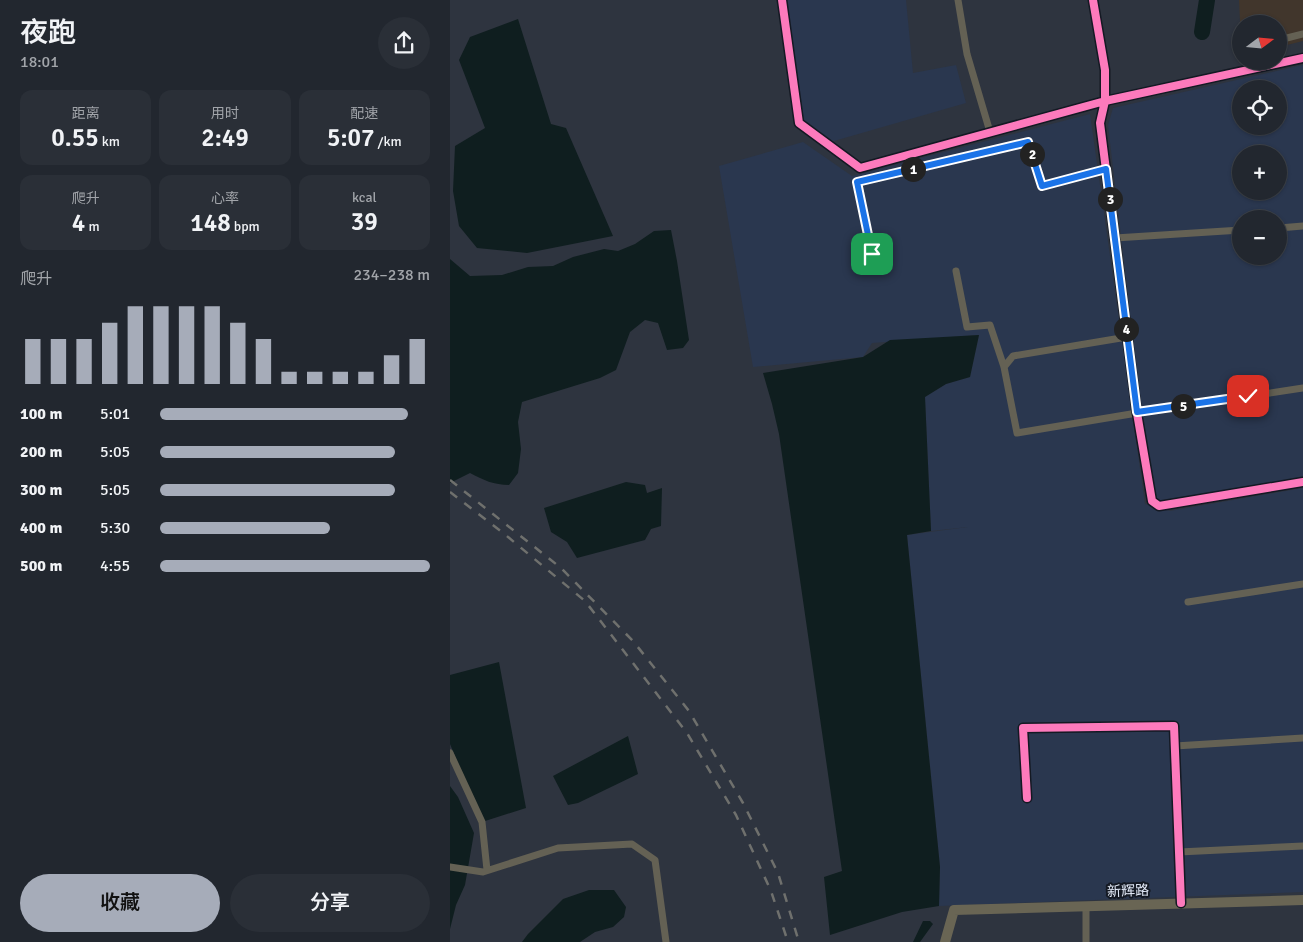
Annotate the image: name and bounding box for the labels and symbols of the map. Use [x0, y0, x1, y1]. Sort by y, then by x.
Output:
north arrow [1232, 15, 1288, 70]
pin: 2 [1020, 142, 1044, 166]
pin: 1 [900, 156, 926, 182]
pin: 3 [1098, 186, 1122, 212]
pin [851, 233, 893, 275]
pin: 4 [1114, 316, 1138, 342]
pin [1227, 375, 1269, 417]
pin: 5 [1170, 394, 1196, 418]
street label: 新辉路 [1107, 882, 1149, 900]

